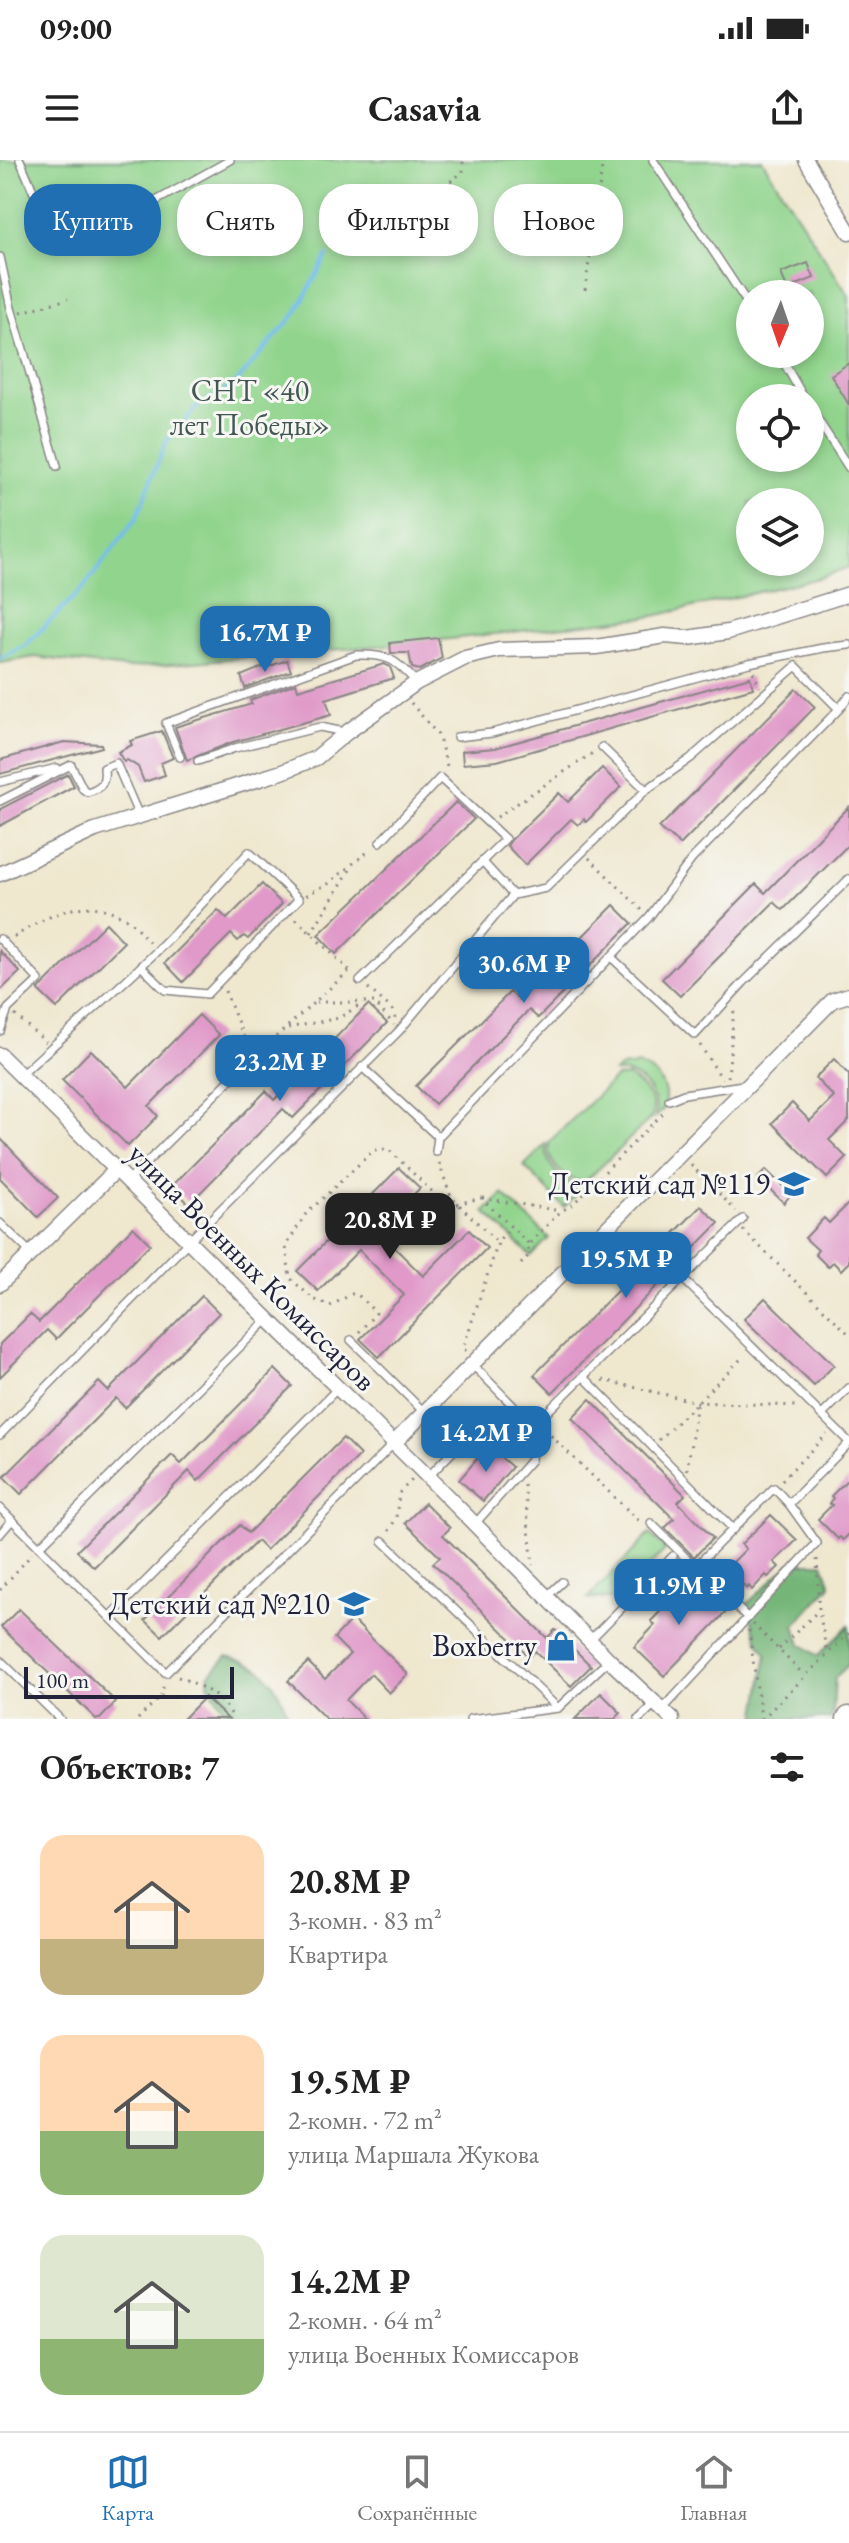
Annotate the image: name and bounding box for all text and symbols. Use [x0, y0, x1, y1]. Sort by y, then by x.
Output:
text: 09:00 [40, 9, 112, 48]
text: Casavia [368, 85, 481, 132]
icon: menu [40, 86, 84, 130]
icon: share [765, 86, 809, 130]
chip: Купить [24, 184, 161, 256]
chip: Снять [177, 184, 303, 256]
chip: Фильтры [319, 184, 478, 256]
chip: Новое [494, 184, 623, 256]
north arrow [736, 280, 824, 368]
map controls [736, 280, 824, 576]
park label: СНТ «40 лет Победы» [170, 371, 330, 444]
button: locate [736, 384, 824, 472]
button: layers [736, 488, 824, 576]
pin: 16.7M ₽ [191, 606, 339, 674]
text: 16.7M ₽ [218, 615, 312, 649]
pin: 30.6M ₽ [450, 937, 598, 1005]
text: 30.6M ₽ [477, 946, 571, 980]
pin: 23.2M ₽ [206, 1035, 354, 1103]
text: 23.2M ₽ [233, 1044, 327, 1078]
street label: улица Военных Комиссаров [120, 1134, 385, 1399]
place label: Детский сад №119 [548, 1164, 770, 1203]
school or university icon: Детский сад №119 [777, 1167, 811, 1201]
pin: 20.8M ₽ [316, 1193, 464, 1261]
text: 20.8M ₽ [343, 1202, 437, 1236]
pin: 19.5M ₽ [552, 1232, 700, 1300]
text: 19.5M ₽ [579, 1241, 673, 1275]
pin: 14.2M ₽ [412, 1406, 560, 1474]
text: 14.2M ₽ [439, 1415, 533, 1449]
pin: 11.9M ₽ [605, 1559, 753, 1627]
text: 11.9M ₽ [632, 1568, 726, 1602]
place label: Детский сад №210 [108, 1584, 330, 1623]
school or university icon: Детский сад №210 [337, 1587, 371, 1621]
place label: Boxberry [432, 1626, 538, 1665]
shop icon: Boxberry [544, 1629, 578, 1663]
scale bar [24, 1663, 234, 1699]
text: 100 m [36, 1666, 89, 1695]
text: Объектов: 7 [40, 1745, 219, 1789]
icon: filters [765, 1745, 809, 1789]
text: 20.8M ₽ [288, 1859, 411, 1903]
icon: home [104, 1867, 200, 1963]
text: 3-комн. · 83 m² [288, 1903, 442, 1937]
text: Квартира [288, 1937, 388, 1971]
text: 19.5M ₽ [288, 2059, 411, 2103]
icon: home [104, 2067, 200, 2163]
text: 2-комн. · 72 m² [288, 2103, 442, 2137]
text: улица Маршала Жукова [288, 2137, 539, 2171]
text: 14.2M ₽ [288, 2259, 411, 2303]
icon: home [104, 2267, 200, 2363]
text: 2-комн. · 64 m² [288, 2303, 442, 2337]
text: улица Военных Комиссаров [288, 2337, 579, 2371]
tab: Карта [102, 2450, 154, 2527]
tab: Сохранённые [357, 2450, 477, 2527]
tab: Главная [680, 2450, 747, 2527]

